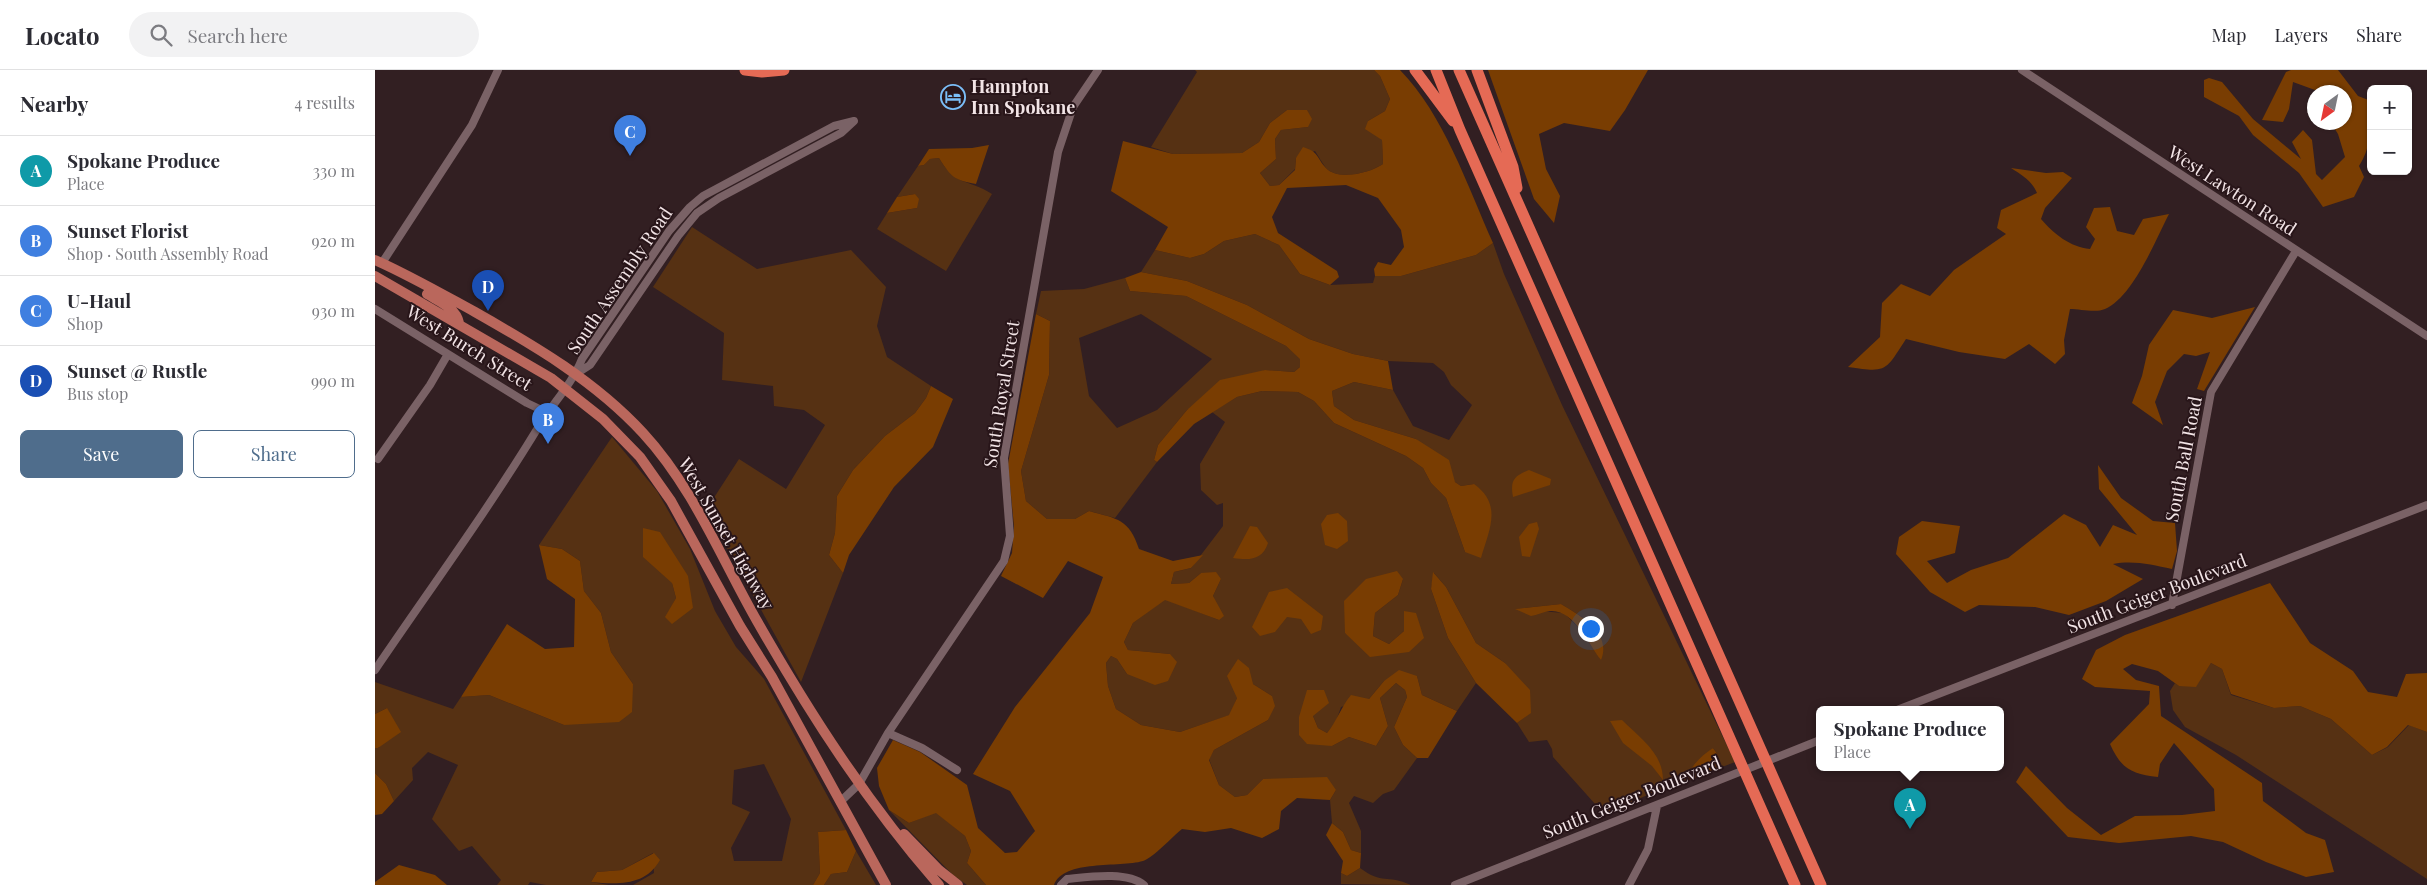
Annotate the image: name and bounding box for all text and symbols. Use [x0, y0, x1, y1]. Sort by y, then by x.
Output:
search box [129, 12, 479, 57]
text: Locato [25, 19, 99, 51]
icon: search [147, 21, 175, 49]
text: Search here [187, 22, 288, 48]
text: Map [2211, 23, 2246, 47]
text: Layers [2274, 23, 2328, 47]
text: Share [2356, 23, 2402, 47]
place label: Hampton Inn Spokane [971, 74, 1075, 119]
hotel icon: Hampton Inn Spokane [940, 84, 966, 110]
north arrow [2307, 85, 2352, 130]
map controls [2367, 85, 2412, 175]
button: + [2367, 85, 2412, 130]
text: Nearby [20, 89, 89, 117]
text: 4 results [294, 92, 355, 113]
pin: C [614, 115, 646, 156]
button: − [2367, 130, 2412, 175]
street label: West Lawton Road [2163, 139, 2302, 241]
text: Spokane Produce [67, 147, 220, 173]
text: A [31, 160, 41, 181]
text: 330 m [313, 160, 355, 181]
text: Place [67, 173, 105, 194]
street label: South Assembly Road [561, 202, 678, 359]
text: Sunset Florist [67, 217, 189, 243]
text: B [31, 230, 41, 251]
text: 920 m [311, 230, 355, 251]
text: Shop · South Assembly Road [67, 243, 269, 264]
pin: D [472, 270, 504, 311]
text: U-Haul [67, 287, 131, 313]
street label: West Burch Street [401, 298, 538, 396]
text: C [30, 300, 42, 321]
text: 930 m [312, 300, 355, 321]
text: Shop [67, 313, 103, 334]
street label: South Royal Street [978, 318, 1025, 469]
text: Sunset @ Rustle [67, 357, 207, 383]
text: D [30, 370, 42, 391]
text: 990 m [311, 370, 355, 391]
text: Bus stop [67, 383, 128, 404]
street label: South Ball Road [2159, 393, 2207, 524]
pin: B [532, 403, 564, 444]
button: Save [20, 430, 183, 478]
button: Share [193, 430, 355, 478]
street label: West Sunset Highway [673, 452, 780, 614]
street label: South Geiger Boulevard [2063, 548, 2250, 638]
your location [1578, 616, 1604, 642]
popup [1816, 706, 2004, 771]
text: Spokane Produce [1834, 715, 1987, 741]
text: Place [1834, 741, 1871, 762]
street label: South Geiger Boulevard [1539, 750, 1725, 844]
pin: A [1894, 788, 1926, 829]

